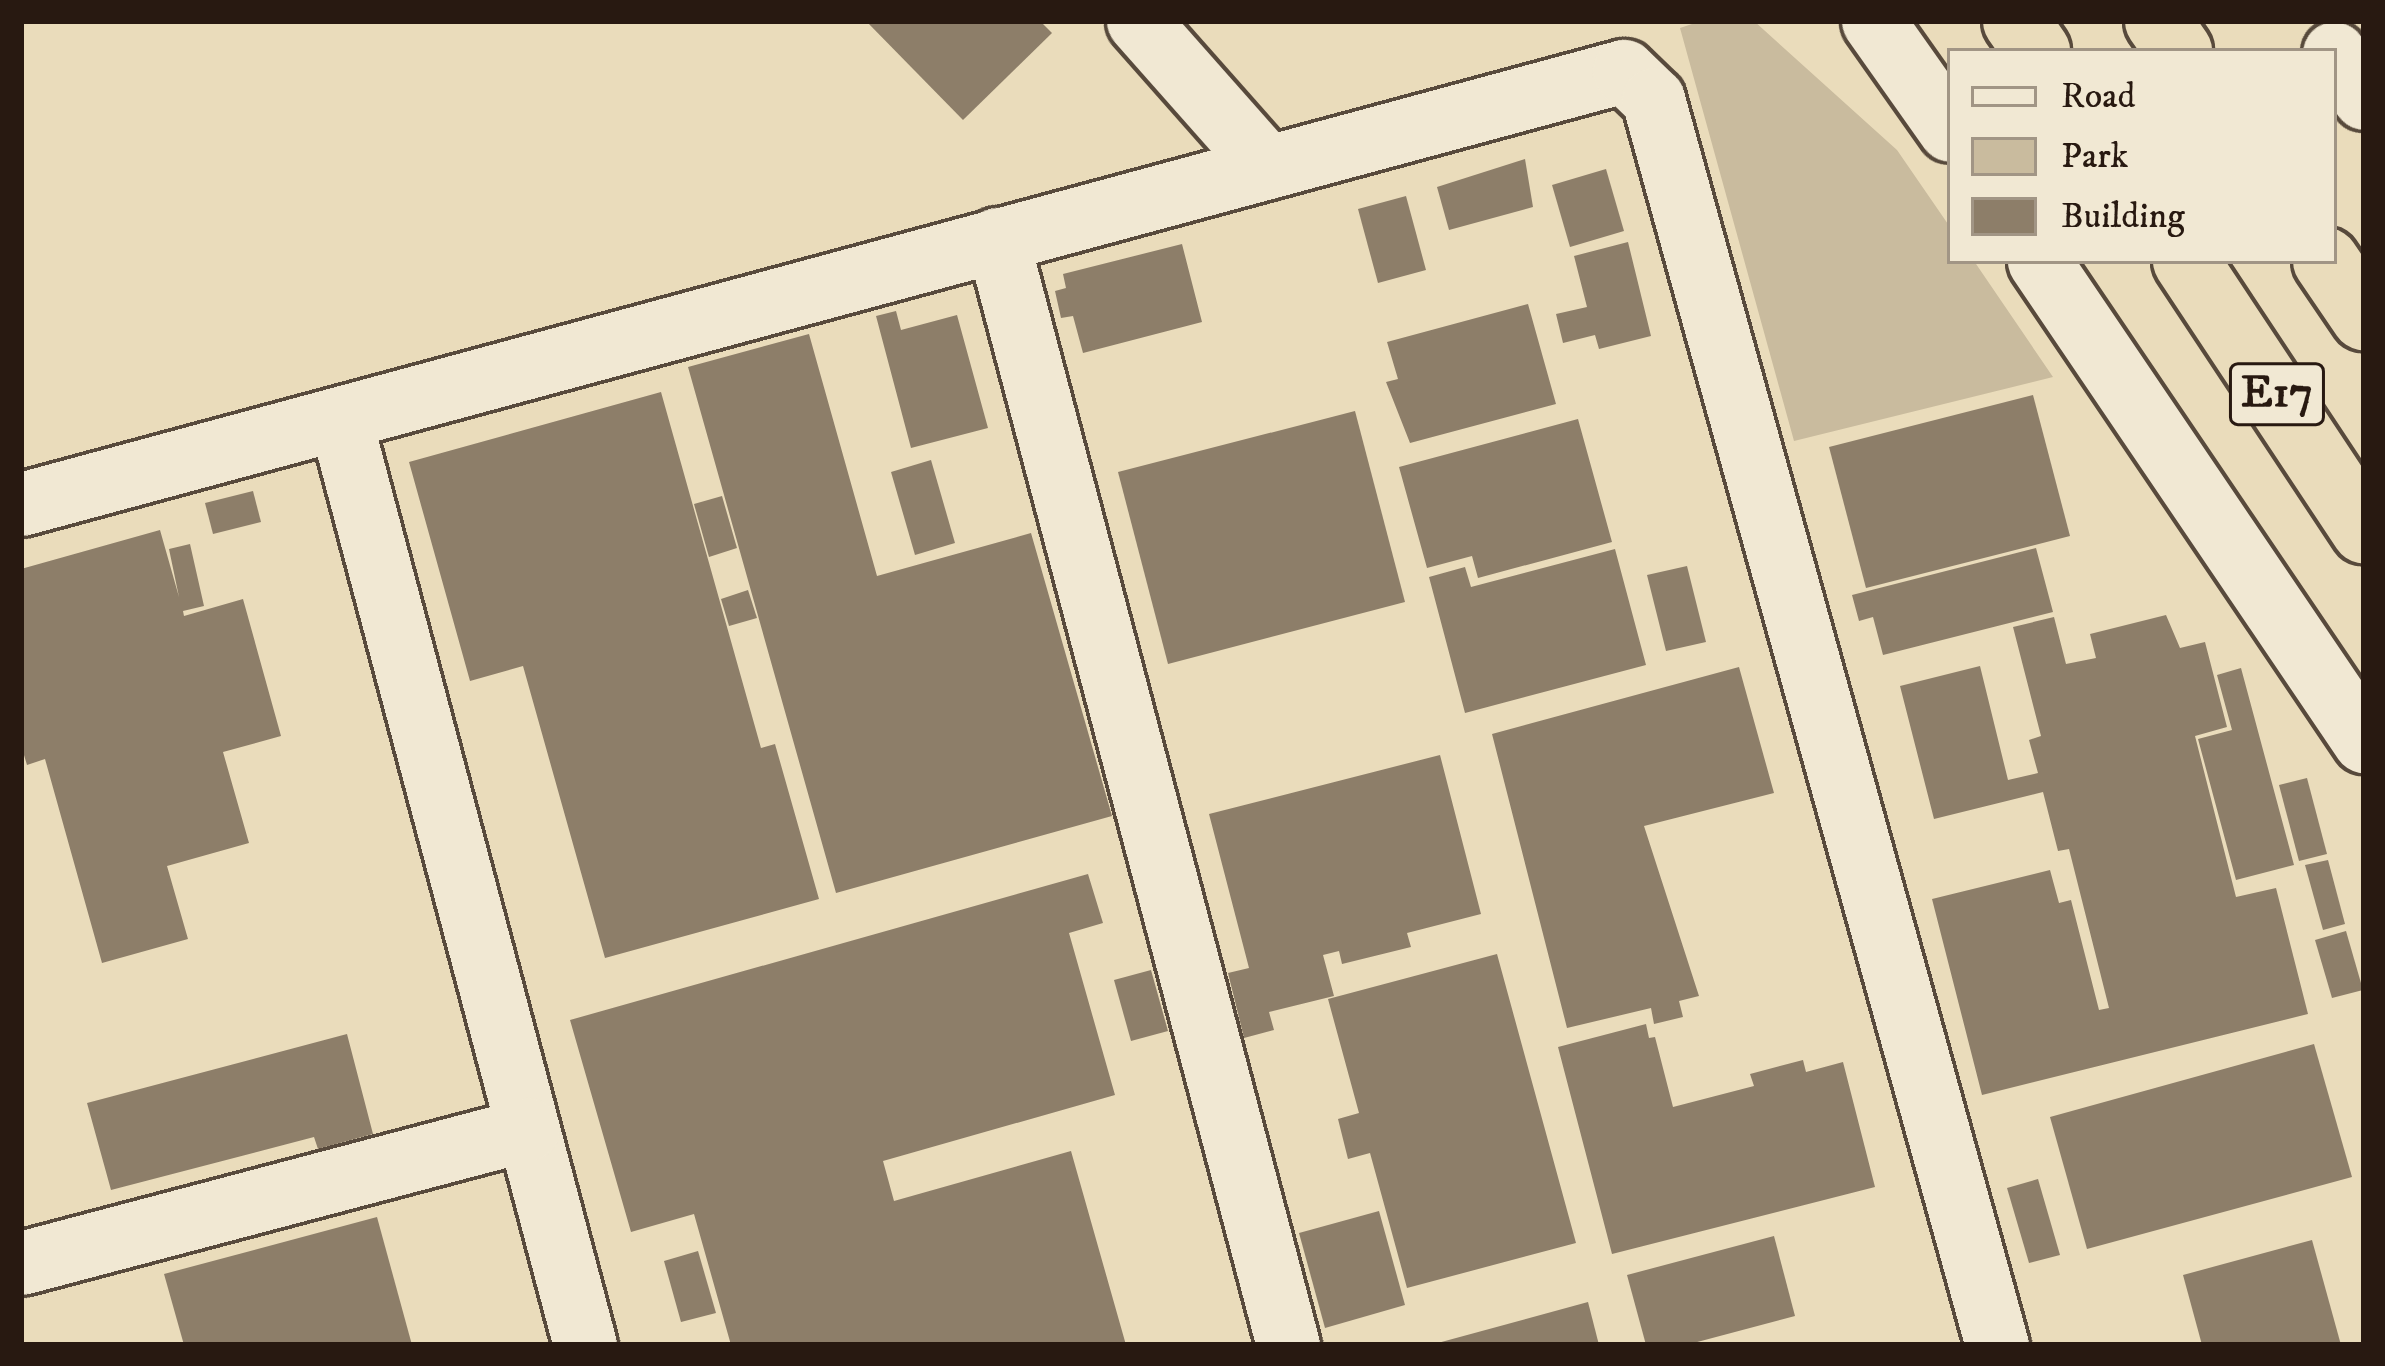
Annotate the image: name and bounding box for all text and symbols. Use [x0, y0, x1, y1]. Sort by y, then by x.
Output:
legend [1947, 48, 2337, 264]
text: Road [2061, 74, 2136, 119]
text: Park [2061, 134, 2128, 179]
text: Building [2061, 194, 2185, 239]
road number: E17 [2226, 355, 2328, 433]

